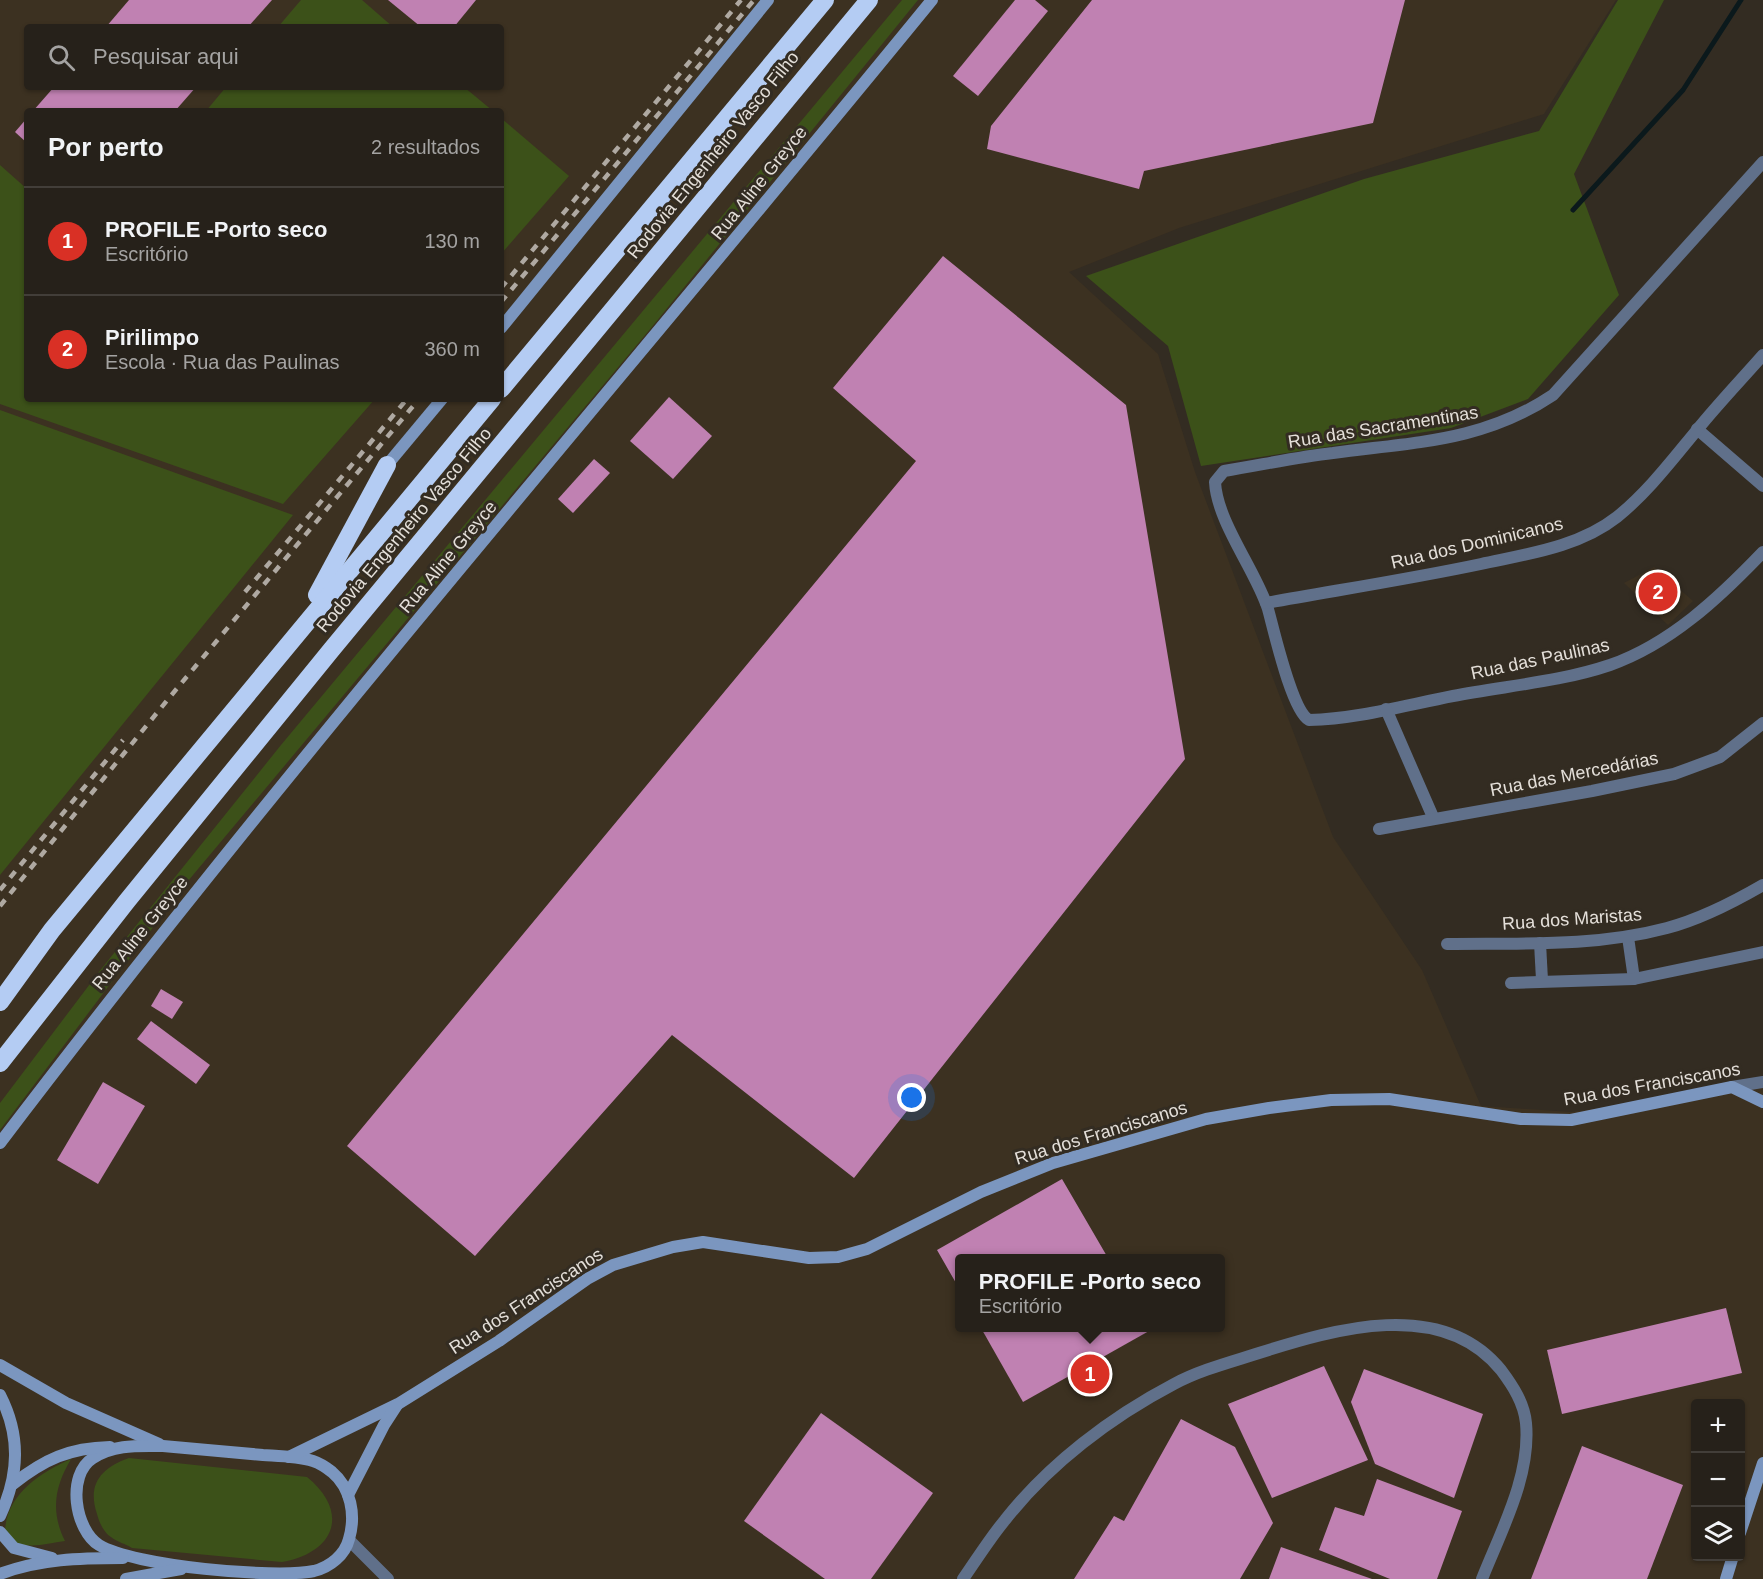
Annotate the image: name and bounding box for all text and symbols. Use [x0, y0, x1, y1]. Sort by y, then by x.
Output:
search box [24, 24, 504, 90]
icon: search [45, 41, 78, 74]
text: Pesquisar aqui [93, 44, 239, 69]
street label: Rodovia Engenheiro Vasco Filho [623, 47, 803, 263]
street label: Rua Aline Greyce [707, 122, 811, 244]
text: Por perto [48, 132, 164, 162]
text: 2 resultados [371, 136, 480, 158]
text: PROFILE -Porto seco [105, 217, 327, 242]
text: 1 [62, 230, 73, 252]
text: 130 m [424, 230, 480, 252]
text: Escritório [105, 243, 188, 265]
text: Pirilimpo [105, 325, 199, 350]
text: 2 [62, 338, 73, 360]
text: 360 m [424, 338, 480, 360]
text: Escola · Rua das Paulinas [105, 351, 340, 373]
street label: Rua das Sacramentinas [1287, 402, 1479, 452]
street label: Rodovia Engenheiro Vasco Filho [313, 424, 495, 636]
street label: Rua Aline Greyce [395, 497, 501, 617]
street label: Rua dos Dominicanos [1389, 513, 1565, 573]
pin: 2 [1638, 570, 1678, 614]
street label: Rua das Paulinas [1469, 635, 1611, 683]
street label: Rua das Mercedárias [1488, 748, 1660, 800]
street label: Rua Aline Greyce [88, 872, 192, 994]
street label: Rua dos Maristas [1501, 904, 1643, 934]
street label: Rua dos Franciscanos [1562, 1059, 1742, 1109]
your location [897, 1083, 926, 1112]
street label: Rua dos Franciscanos [1012, 1097, 1190, 1169]
street label: Rua dos Franciscanos [445, 1244, 607, 1358]
popup [955, 1254, 1225, 1332]
text: PROFILE -Porto seco [979, 1269, 1201, 1294]
text: Escritório [979, 1295, 1062, 1317]
pin: 1 [1070, 1352, 1110, 1396]
map controls [1691, 1399, 1745, 1561]
button: + [1691, 1399, 1745, 1453]
button: − [1691, 1453, 1745, 1507]
button: layers [1691, 1507, 1745, 1561]

